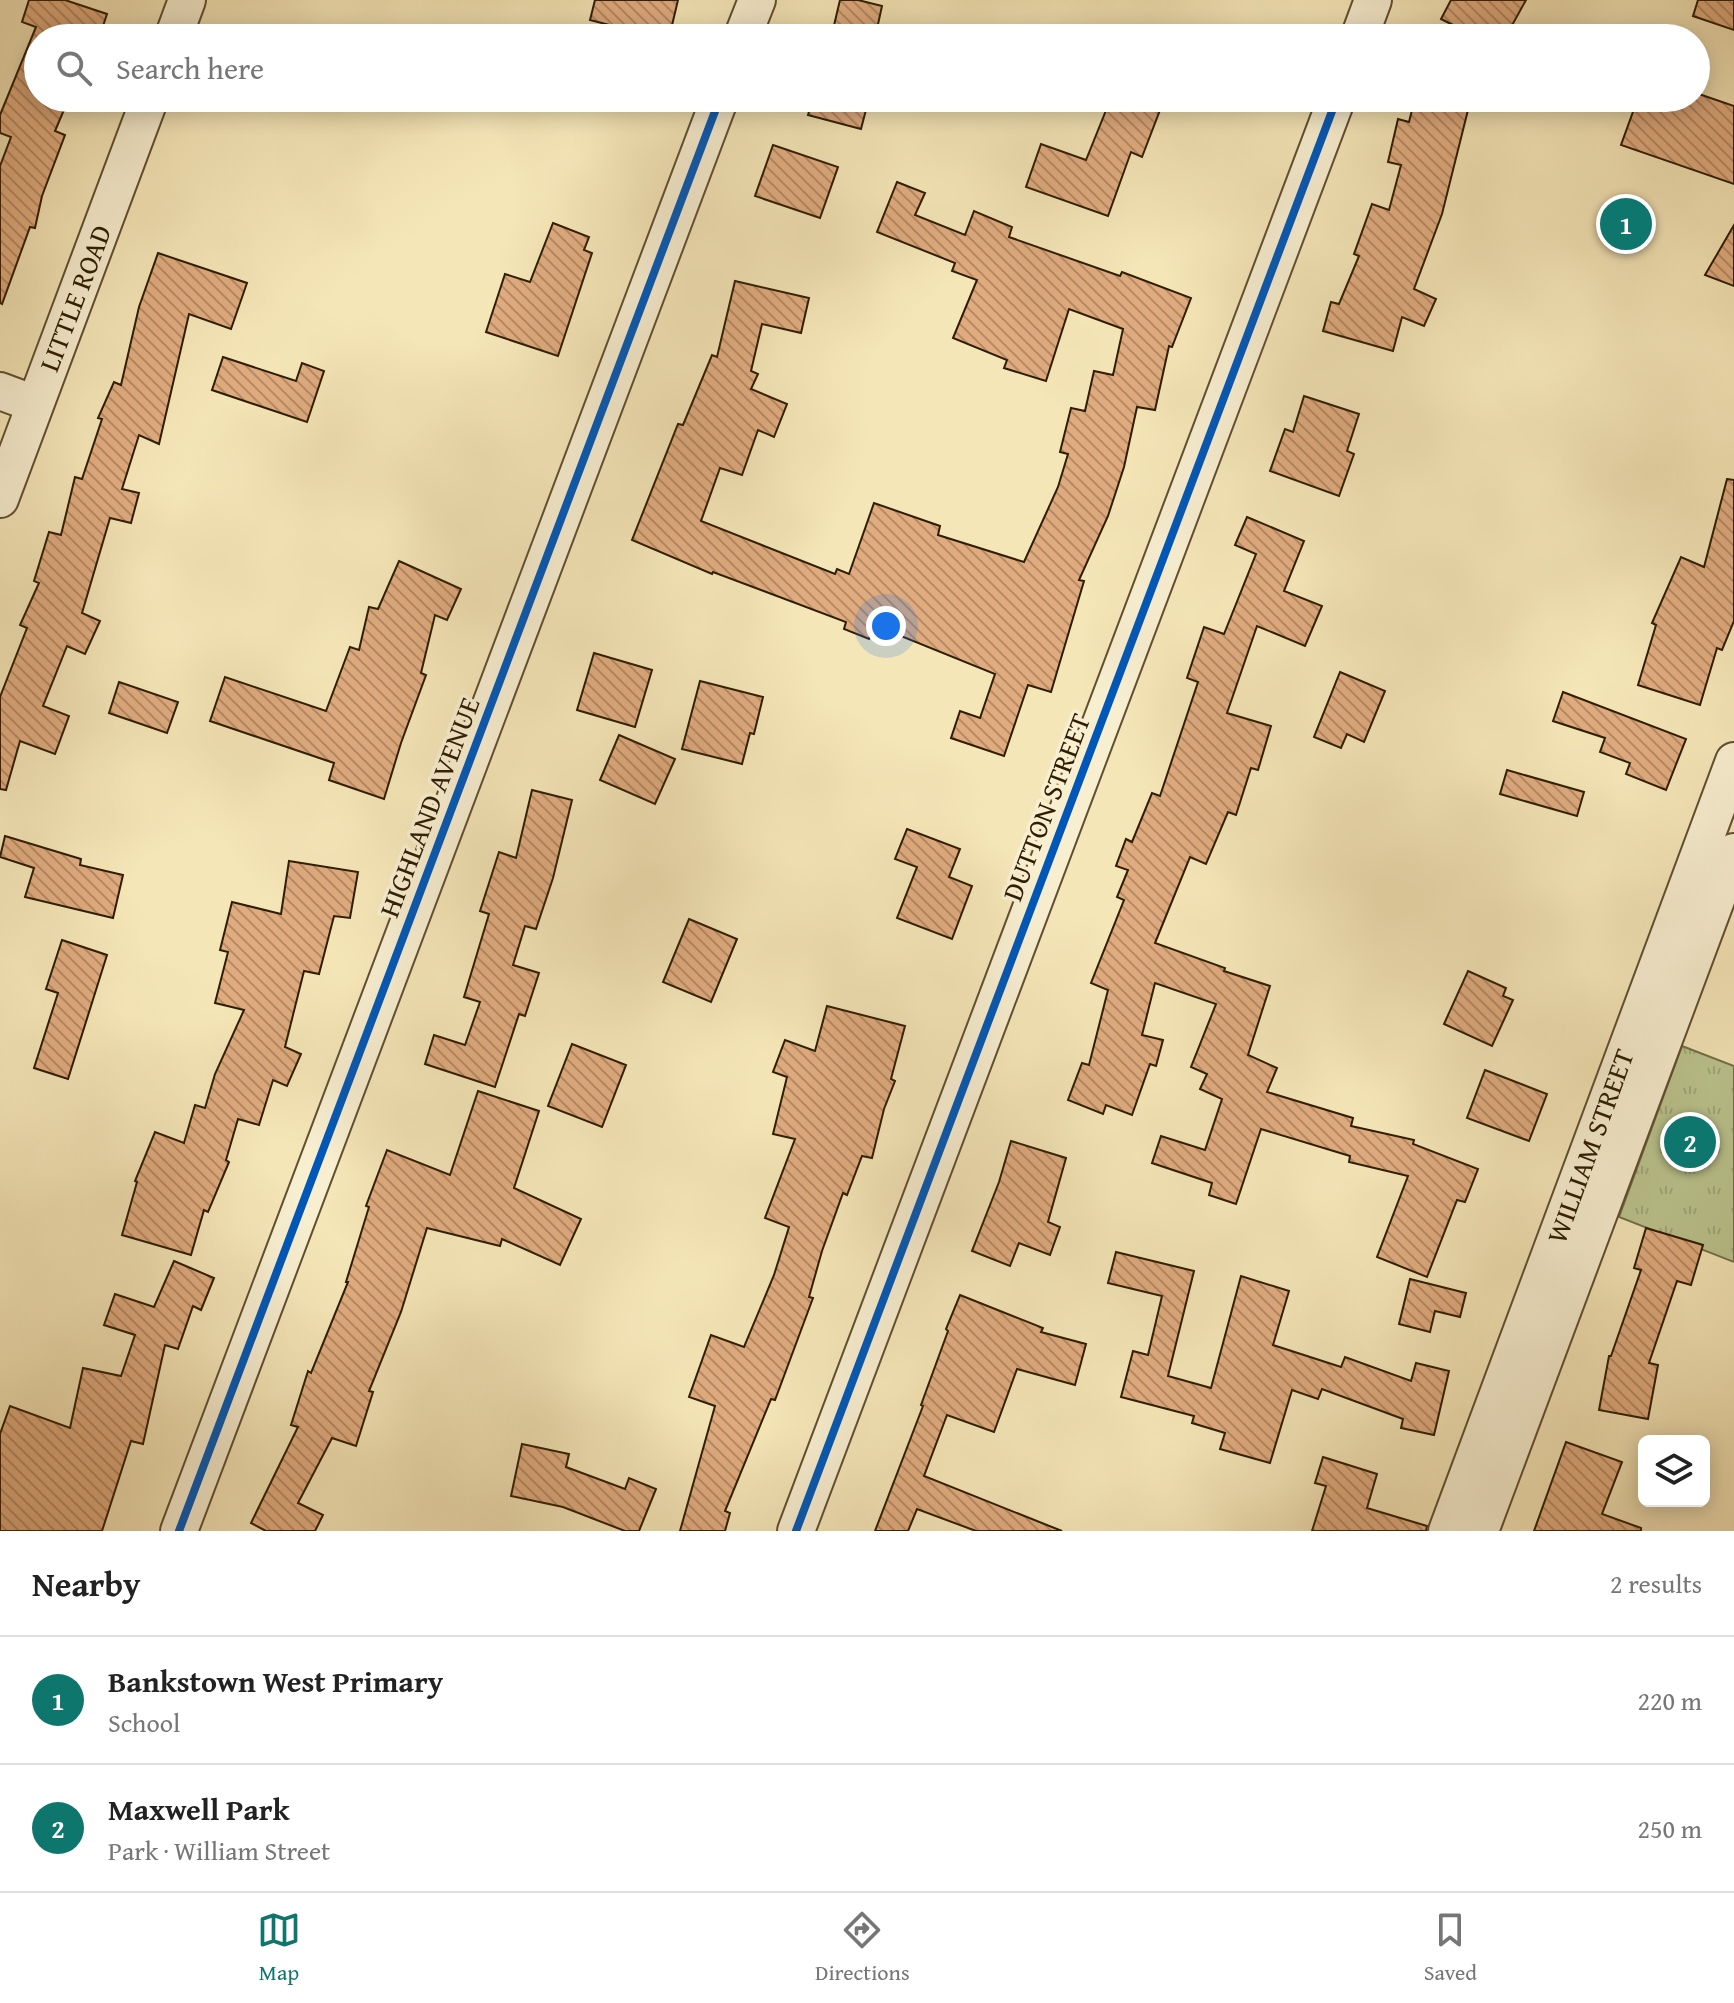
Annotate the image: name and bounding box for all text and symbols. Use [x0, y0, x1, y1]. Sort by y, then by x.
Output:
search box [24, 24, 1710, 112]
icon: search [52, 46, 96, 90]
text: Search here [116, 46, 264, 90]
pin: 1 [1600, 194, 1652, 254]
street label: LITTLE ROAD [28, 219, 121, 377]
your location [866, 606, 906, 646]
street label: HIGHLAND AVENUE [368, 691, 489, 923]
street label: DUTTON STREET [991, 707, 1100, 907]
street label: WILLIAM STREET [1535, 1043, 1644, 1249]
pin: 2 [1664, 1112, 1716, 1172]
map controls [1638, 1435, 1710, 1507]
button: layers [1638, 1435, 1710, 1507]
text: Nearby [32, 1559, 141, 1608]
text: 2 results [1610, 1564, 1702, 1603]
text: Bankstown West Primary [108, 1659, 443, 1703]
text: 1 [51, 1681, 65, 1720]
text: 220 m [1637, 1681, 1702, 1720]
text: School [108, 1703, 180, 1742]
text: Maxwell Park [108, 1787, 290, 1831]
text: 2 [51, 1809, 65, 1848]
text: 250 m [1637, 1809, 1702, 1848]
text: Park · William Street [108, 1831, 330, 1870]
tab: Map [257, 1908, 301, 1988]
tab: Directions [815, 1908, 910, 1988]
tab: Saved [1424, 1908, 1477, 1988]

